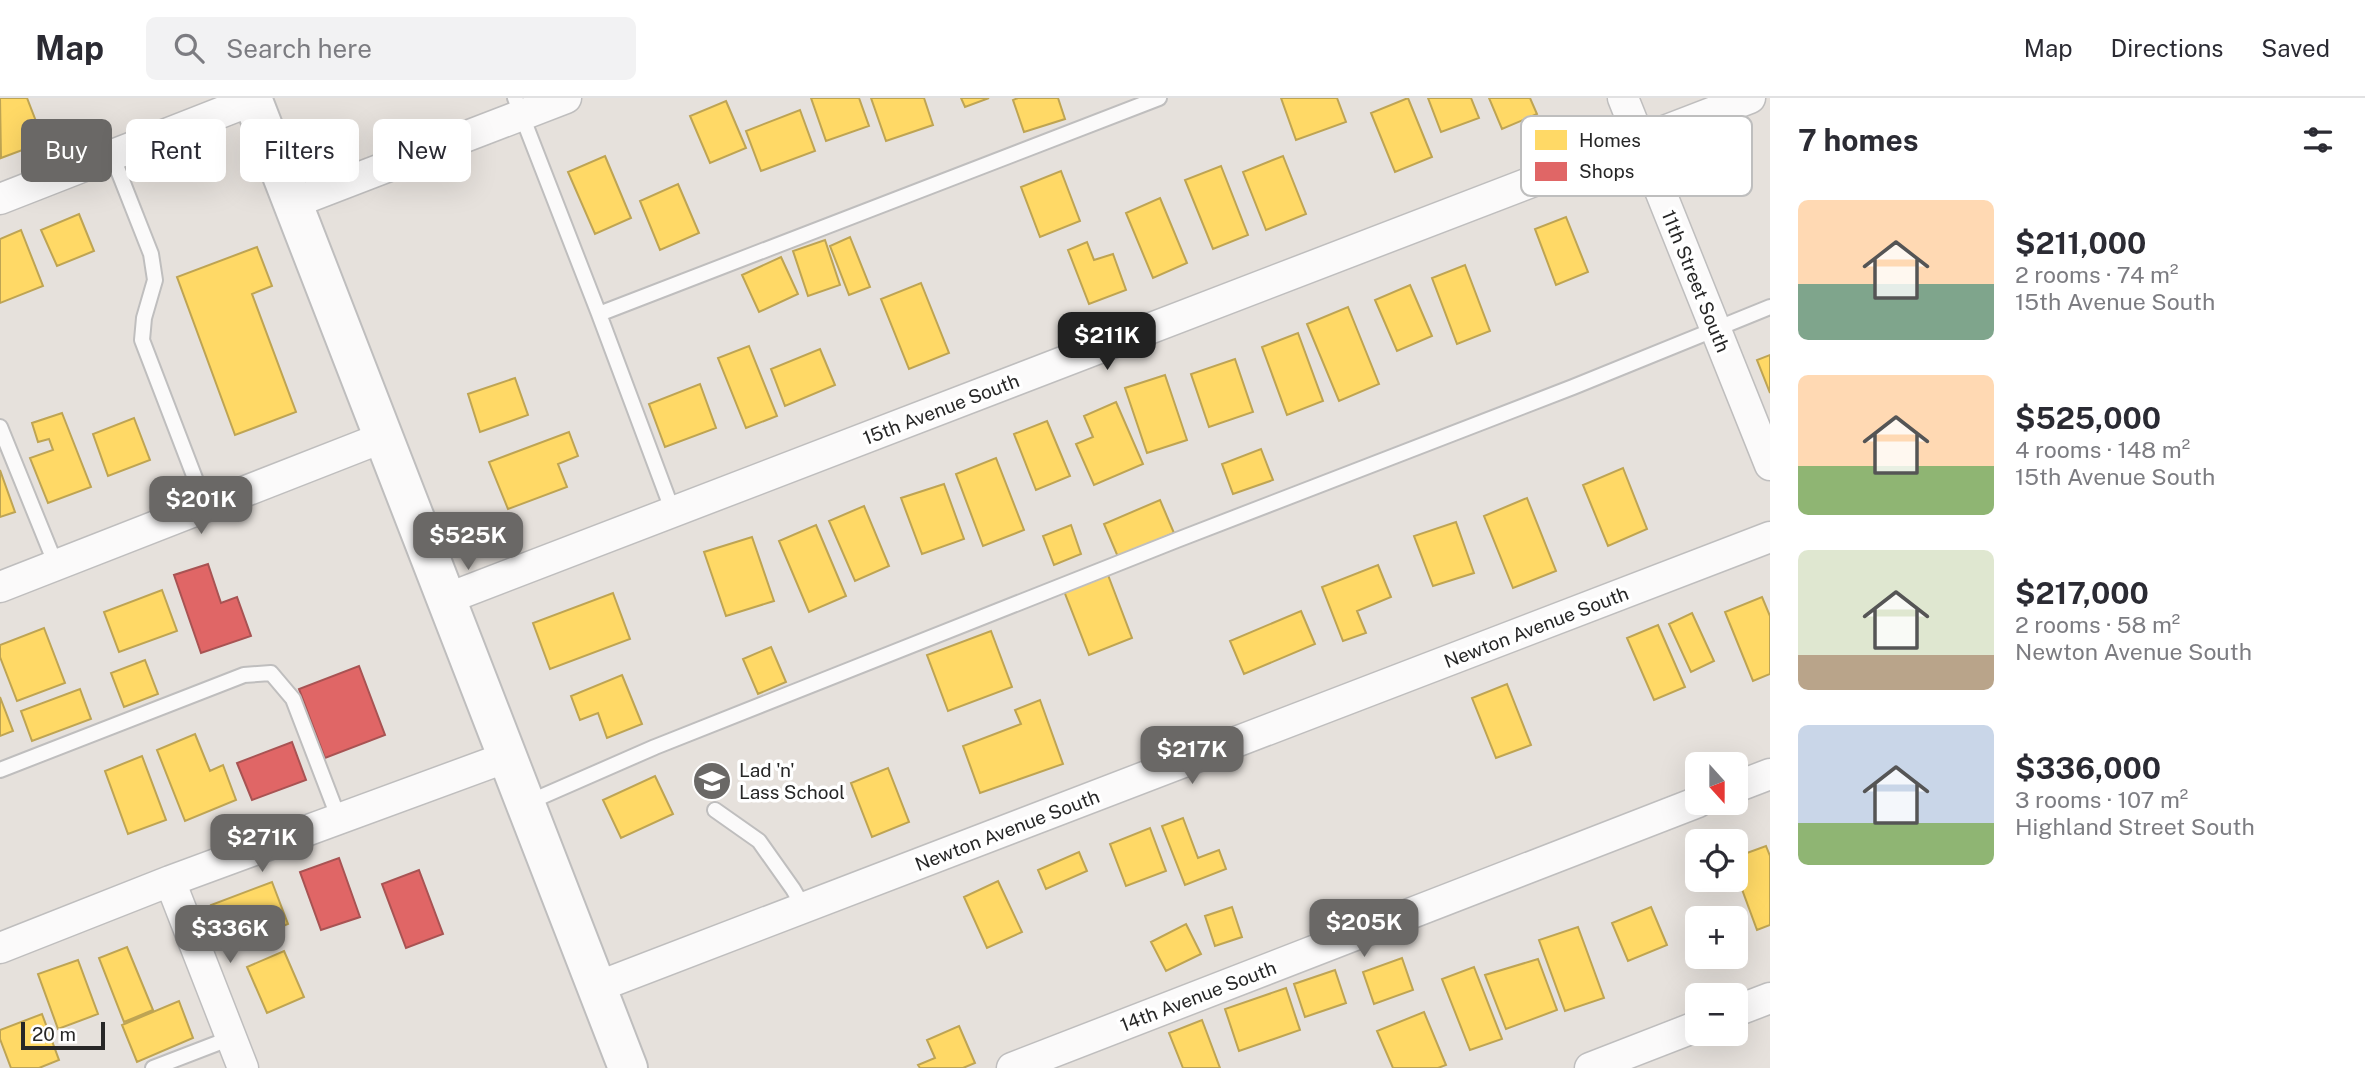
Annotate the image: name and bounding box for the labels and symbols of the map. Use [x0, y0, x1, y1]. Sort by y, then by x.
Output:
legend [1521, 116, 1752, 196]
text: Homes [1579, 129, 1641, 151]
text: Shops [1579, 160, 1634, 182]
street label: 11th Street South [1657, 207, 1735, 355]
pin: $211K [1058, 313, 1156, 372]
street label: 15th Avenue South [860, 369, 1022, 449]
pin: $201K [152, 476, 250, 536]
pin: $525K [419, 512, 517, 572]
street label: Newton Avenue South [1441, 582, 1631, 672]
pin: $217K [1143, 726, 1241, 786]
north arrow [1685, 752, 1748, 816]
place label: Lad 'n' Lass School [739, 759, 845, 803]
school or university icon: Lad 'n' Lass School [691, 760, 733, 802]
street label: Newton Avenue South [912, 785, 1102, 875]
pin: $271K [213, 814, 311, 874]
pin: $205K [1315, 900, 1413, 959]
pin: $336K [181, 906, 279, 965]
street label: 14th Avenue South [1117, 956, 1279, 1036]
scale bar [21, 1019, 105, 1051]

